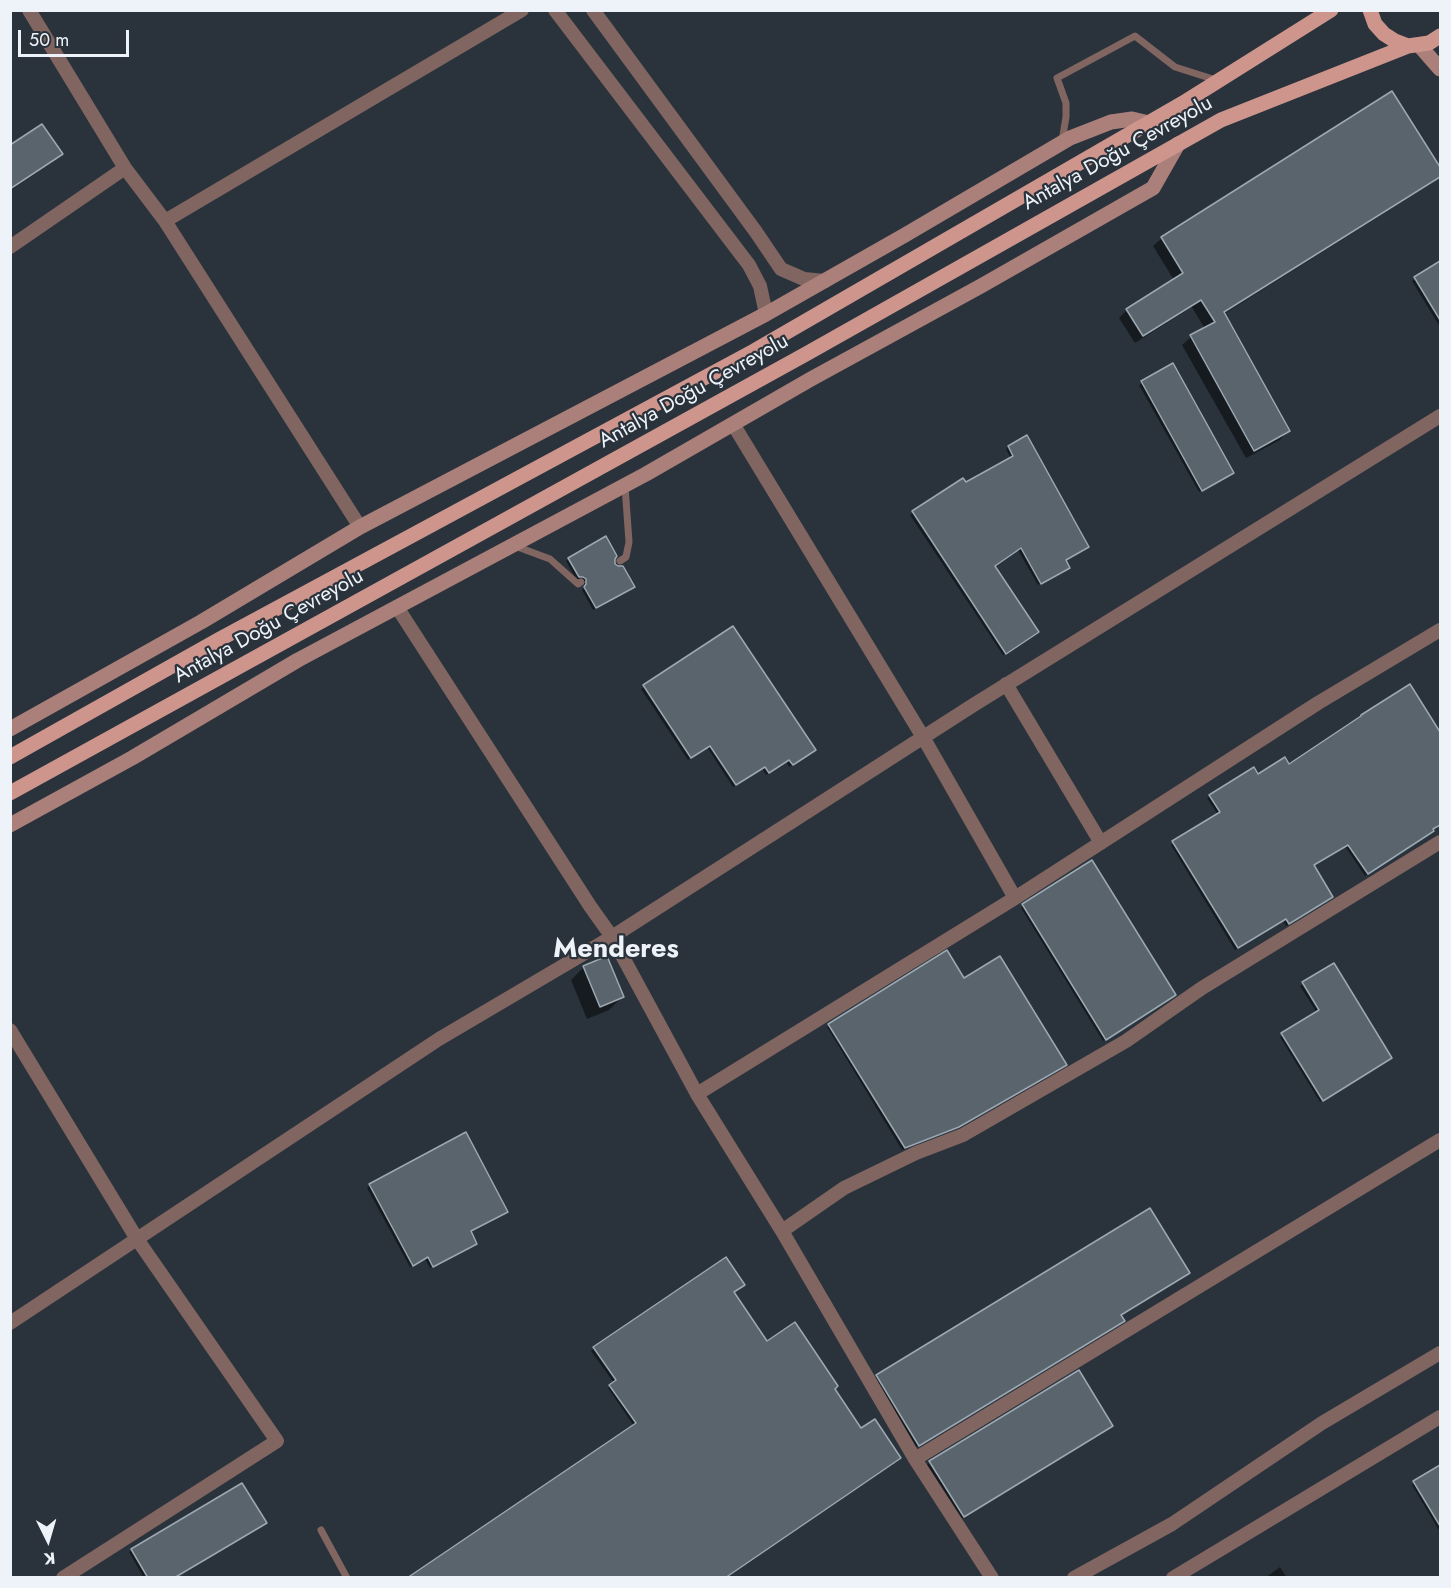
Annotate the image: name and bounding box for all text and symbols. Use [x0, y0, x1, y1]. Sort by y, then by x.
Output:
scale bar [21, 18, 132, 56]
text: 50 m [29, 27, 69, 53]
street label: Antalya Doğu Çevreyolu [1019, 91, 1217, 217]
street label: Antalya Doğu Çevreyolu [595, 329, 793, 455]
street label: Antalya Doğu Çevreyolu [170, 564, 368, 690]
district label: Menderes [553, 934, 679, 966]
north arrow [18, 1510, 78, 1570]
text: K [43, 1546, 56, 1570]

